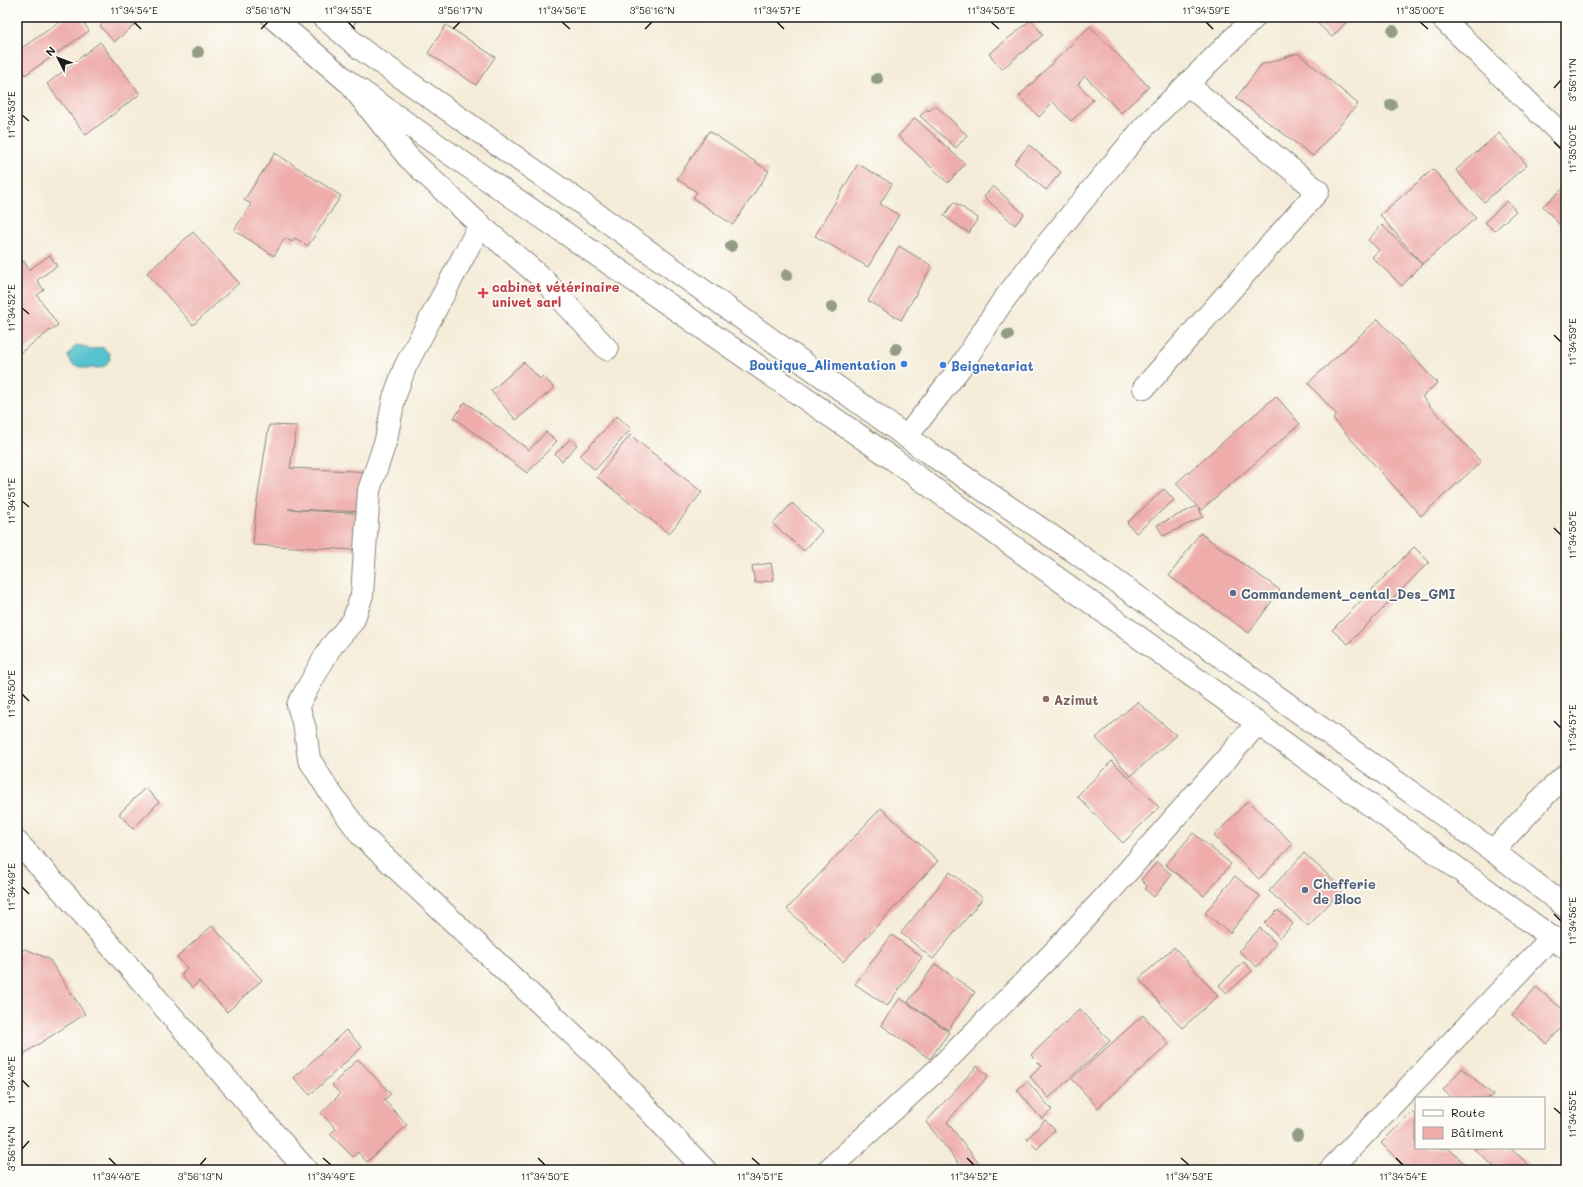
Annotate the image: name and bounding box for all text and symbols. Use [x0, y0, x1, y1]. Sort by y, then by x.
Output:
text: 11°34'54"E [110, 3, 158, 17]
text: 3°56'18"N [245, 3, 291, 17]
text: 11°34'55"E [324, 3, 372, 17]
text: 3°56'17"N [438, 3, 482, 17]
text: 11°34'56"E [538, 3, 586, 17]
text: 3°56'16"N [629, 3, 675, 17]
text: 11°34'57"E [753, 3, 801, 17]
text: 11°34'58"E [967, 3, 1015, 17]
text: 11°34'59"E [1182, 3, 1230, 17]
text: 11°35'00"E [1396, 3, 1444, 17]
north arrow [38, 38, 78, 78]
text: N [42, 43, 59, 59]
text: 3°56'11"N [1565, 58, 1579, 102]
text: 11°34'53"E [4, 91, 18, 139]
text: 11°35'00"E [1565, 125, 1579, 173]
place label: cabinet vétérinaire univet sarl [492, 278, 620, 310]
text: 11°34'52"E [4, 284, 18, 332]
marker: cabinet vétérinaire univet sarl [477, 287, 489, 299]
text: 11°34'59"E [1565, 318, 1579, 366]
place label: Boutique_Alimentation [749, 356, 896, 373]
place label: Beignetariat [951, 357, 1034, 374]
marker: Boutique_Alimentation [899, 359, 909, 369]
marker: Beignetariat [938, 360, 948, 370]
text: 11°34'51"E [4, 478, 18, 524]
text: 11°34'58"E [1565, 511, 1579, 559]
place label: Commandement_cental_Des_GMI [1241, 585, 1456, 602]
marker: Commandement_cental_Des_GMI [1228, 588, 1238, 598]
text: 11°34'50"E [4, 670, 18, 718]
place label: Azimut [1054, 691, 1099, 708]
marker: Azimut [1041, 694, 1051, 704]
text: 11°34'57"E [1565, 704, 1579, 752]
text: 11°34'49"E [4, 863, 18, 911]
place label: Chefferie de Bloc [1313, 875, 1376, 907]
marker: Chefferie de Bloc [1300, 885, 1310, 895]
text: 11°34'56"E [1565, 897, 1579, 945]
text: 11°34'48"E [4, 1056, 18, 1104]
text: 11°34'55"E [1565, 1090, 1579, 1138]
legend [1415, 1097, 1545, 1149]
text: Route [1451, 1104, 1485, 1120]
text: Bâtiment [1451, 1124, 1504, 1140]
text: 3°56'14"N [4, 1126, 18, 1172]
text: 11°34'48"E [92, 1169, 140, 1183]
text: 3°56'13"N [177, 1169, 223, 1183]
text: 11°34'49"E [307, 1169, 355, 1183]
text: 11°34'50"E [521, 1169, 569, 1183]
text: 11°34'51"E [737, 1169, 783, 1183]
text: 11°34'52"E [950, 1169, 998, 1183]
text: 11°34'53"E [1165, 1169, 1213, 1183]
text: 11°34'54"E [1379, 1169, 1427, 1183]

